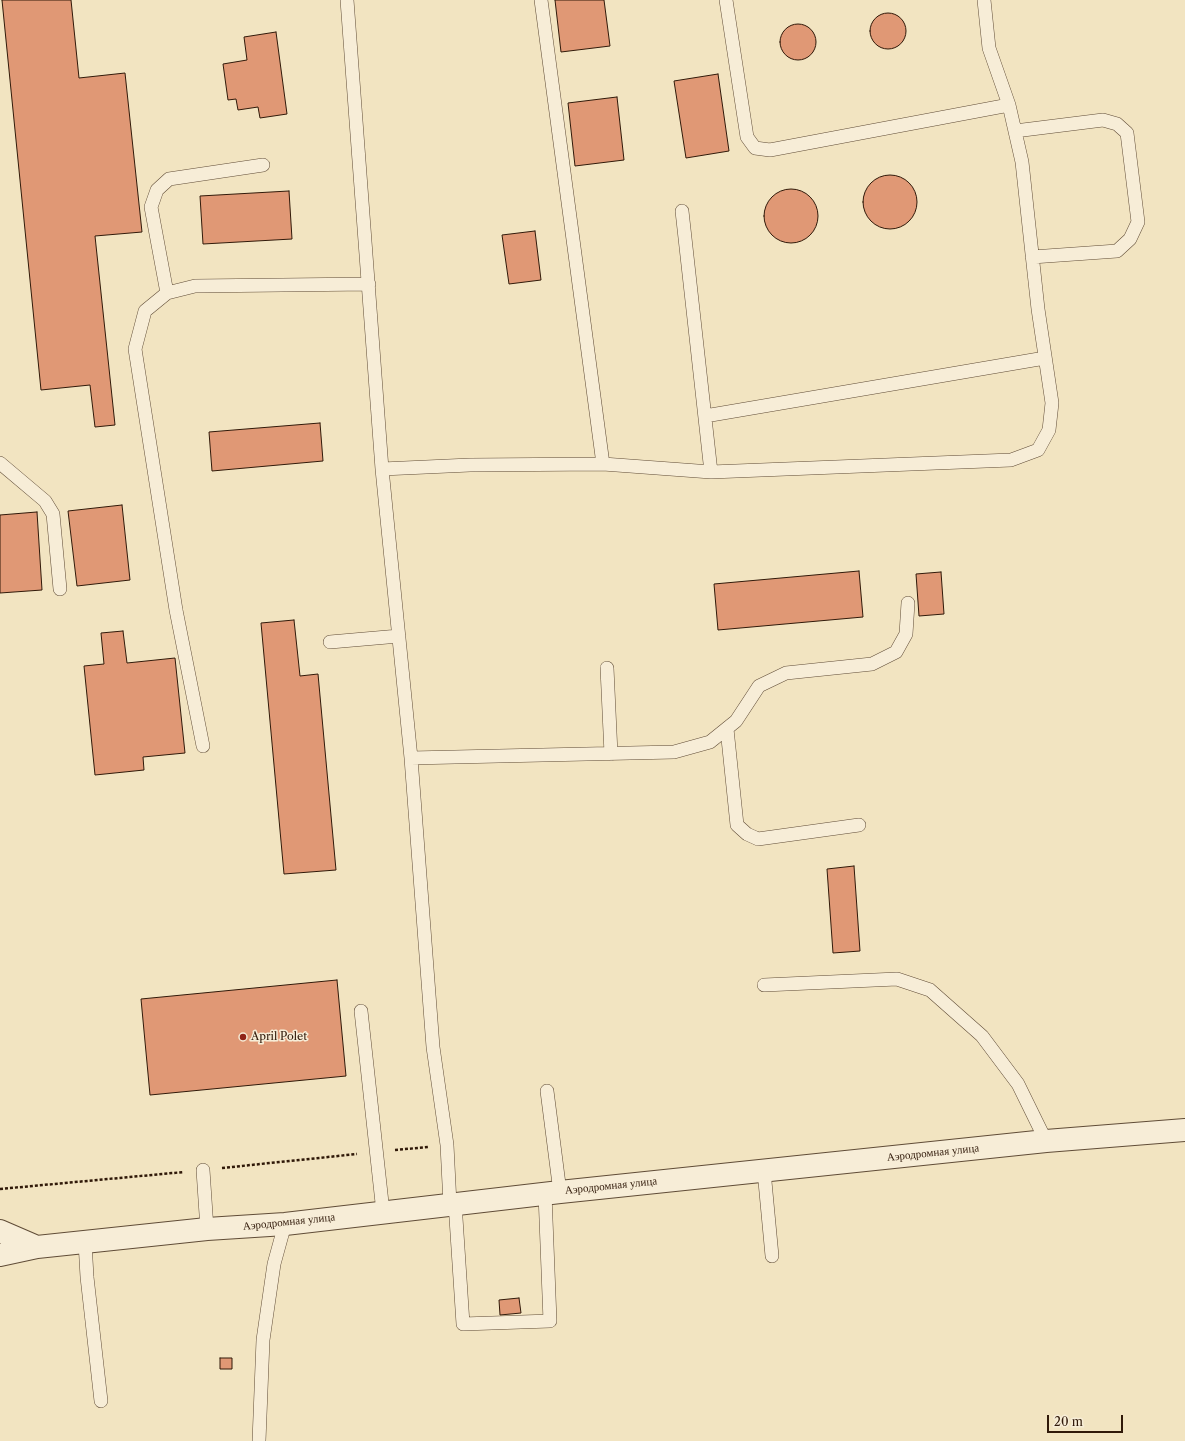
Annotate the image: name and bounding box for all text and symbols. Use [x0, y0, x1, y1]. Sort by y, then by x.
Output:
place label: April Polet [251, 1030, 307, 1044]
marker: April Polet [238, 1032, 248, 1042]
street label: Аэродромная улица [886, 1142, 980, 1164]
street label: Аэродромная улица [564, 1175, 658, 1197]
street label: Аэродромная улица [242, 1211, 336, 1233]
scale bar [1049, 1407, 1125, 1433]
text: 20 m [1054, 1414, 1083, 1429]

